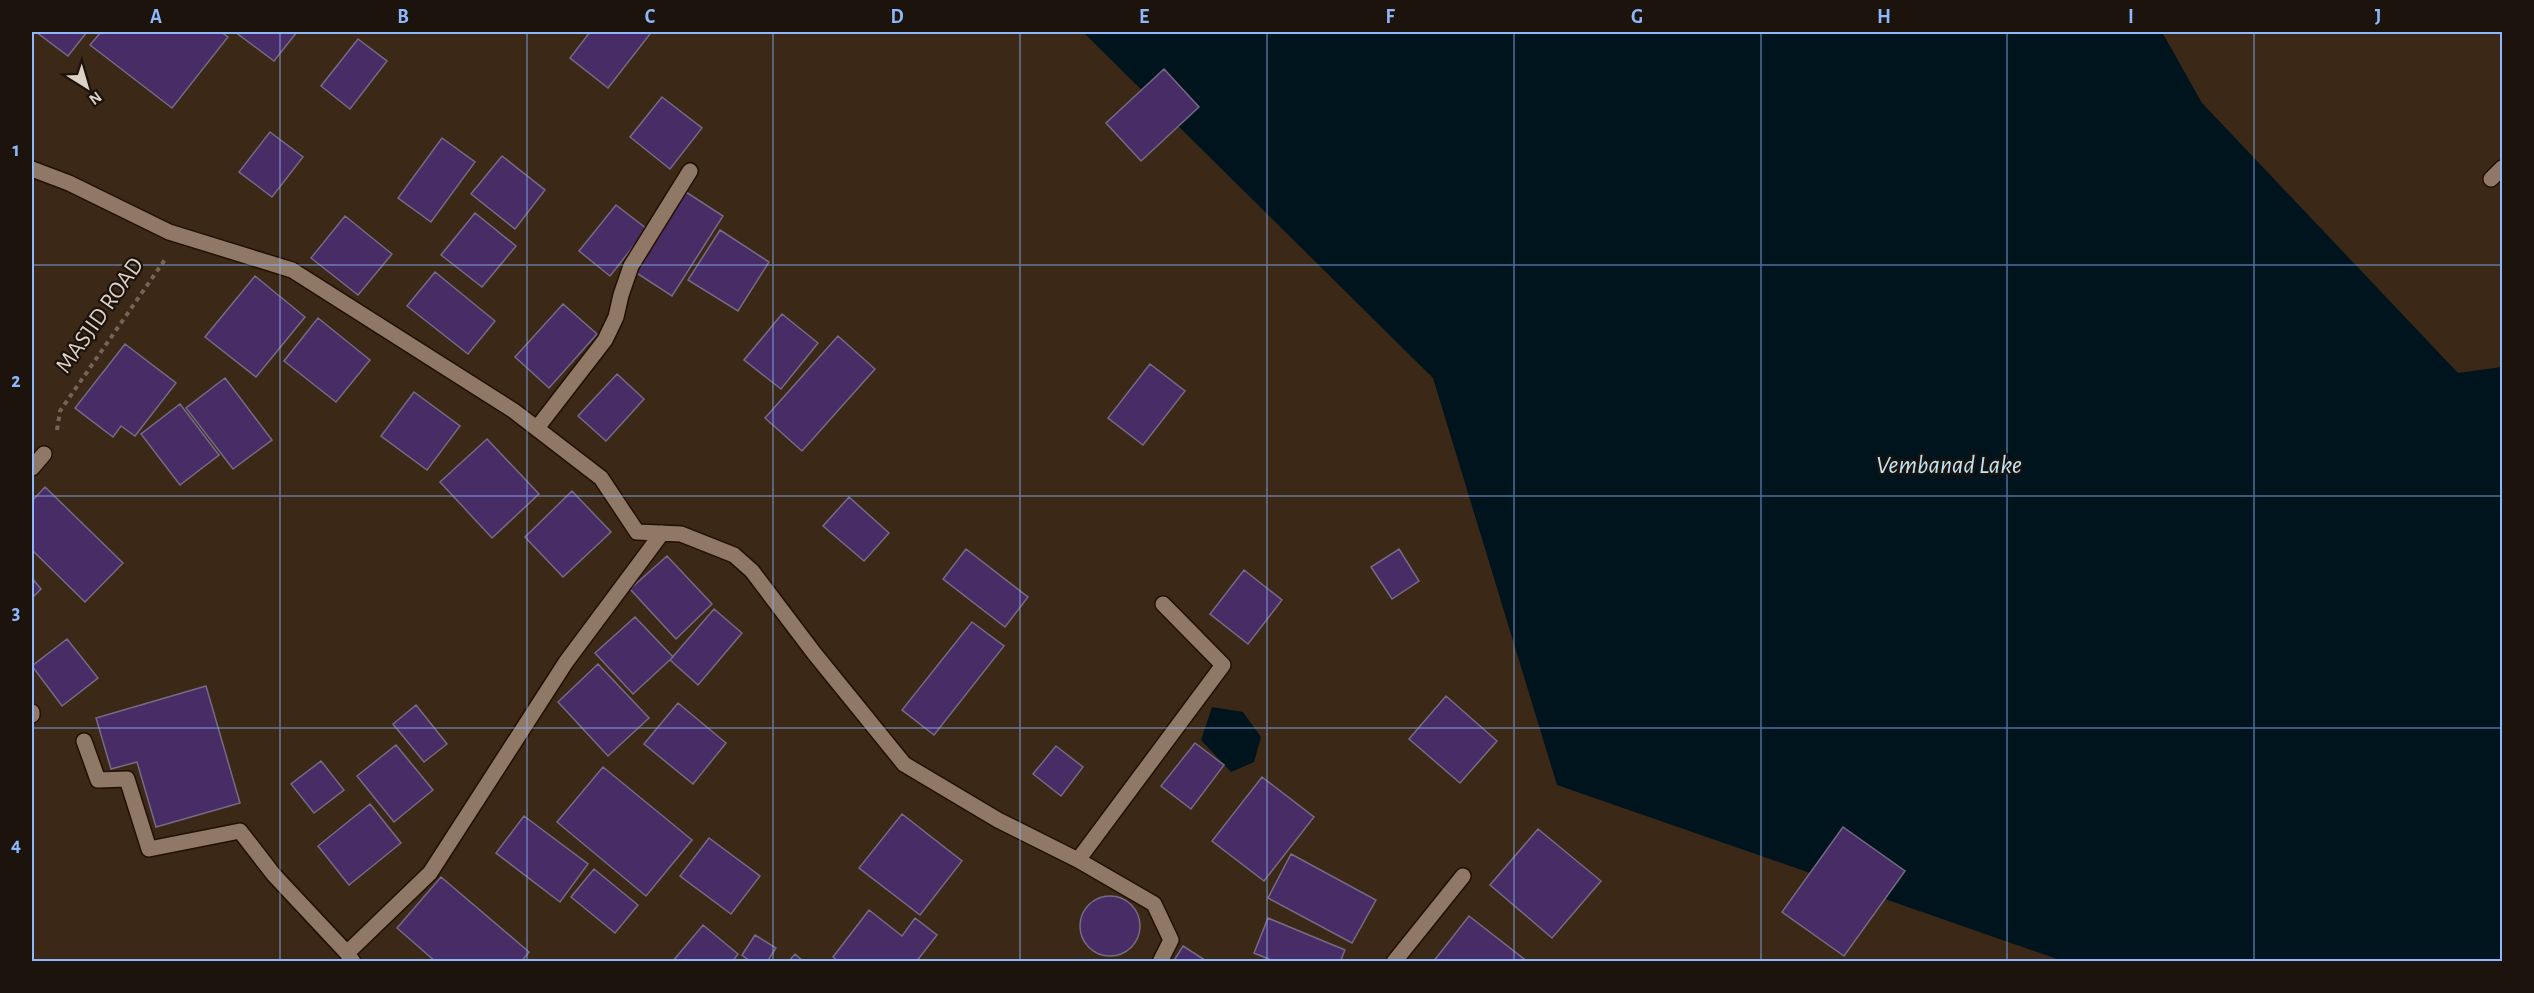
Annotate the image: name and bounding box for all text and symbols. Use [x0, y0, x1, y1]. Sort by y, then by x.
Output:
text: A [150, 7, 162, 27]
text: B [397, 7, 409, 27]
text: C [645, 7, 656, 27]
text: D [890, 7, 904, 27]
text: E [1139, 7, 1149, 27]
text: F [1385, 7, 1395, 27]
text: G [1631, 7, 1643, 27]
text: H [1877, 7, 1891, 27]
text: I [2128, 7, 2134, 27]
text: J [2375, 7, 2381, 27]
north arrow [57, 57, 117, 117]
text: N [86, 88, 105, 108]
text: 1 [12, 140, 20, 160]
street label: MASJID ROAD [51, 253, 148, 378]
text: 2 [11, 371, 21, 391]
water label: Vembanad Lake [1876, 452, 2022, 478]
text: 3 [12, 603, 20, 623]
text: 4 [11, 835, 21, 855]

